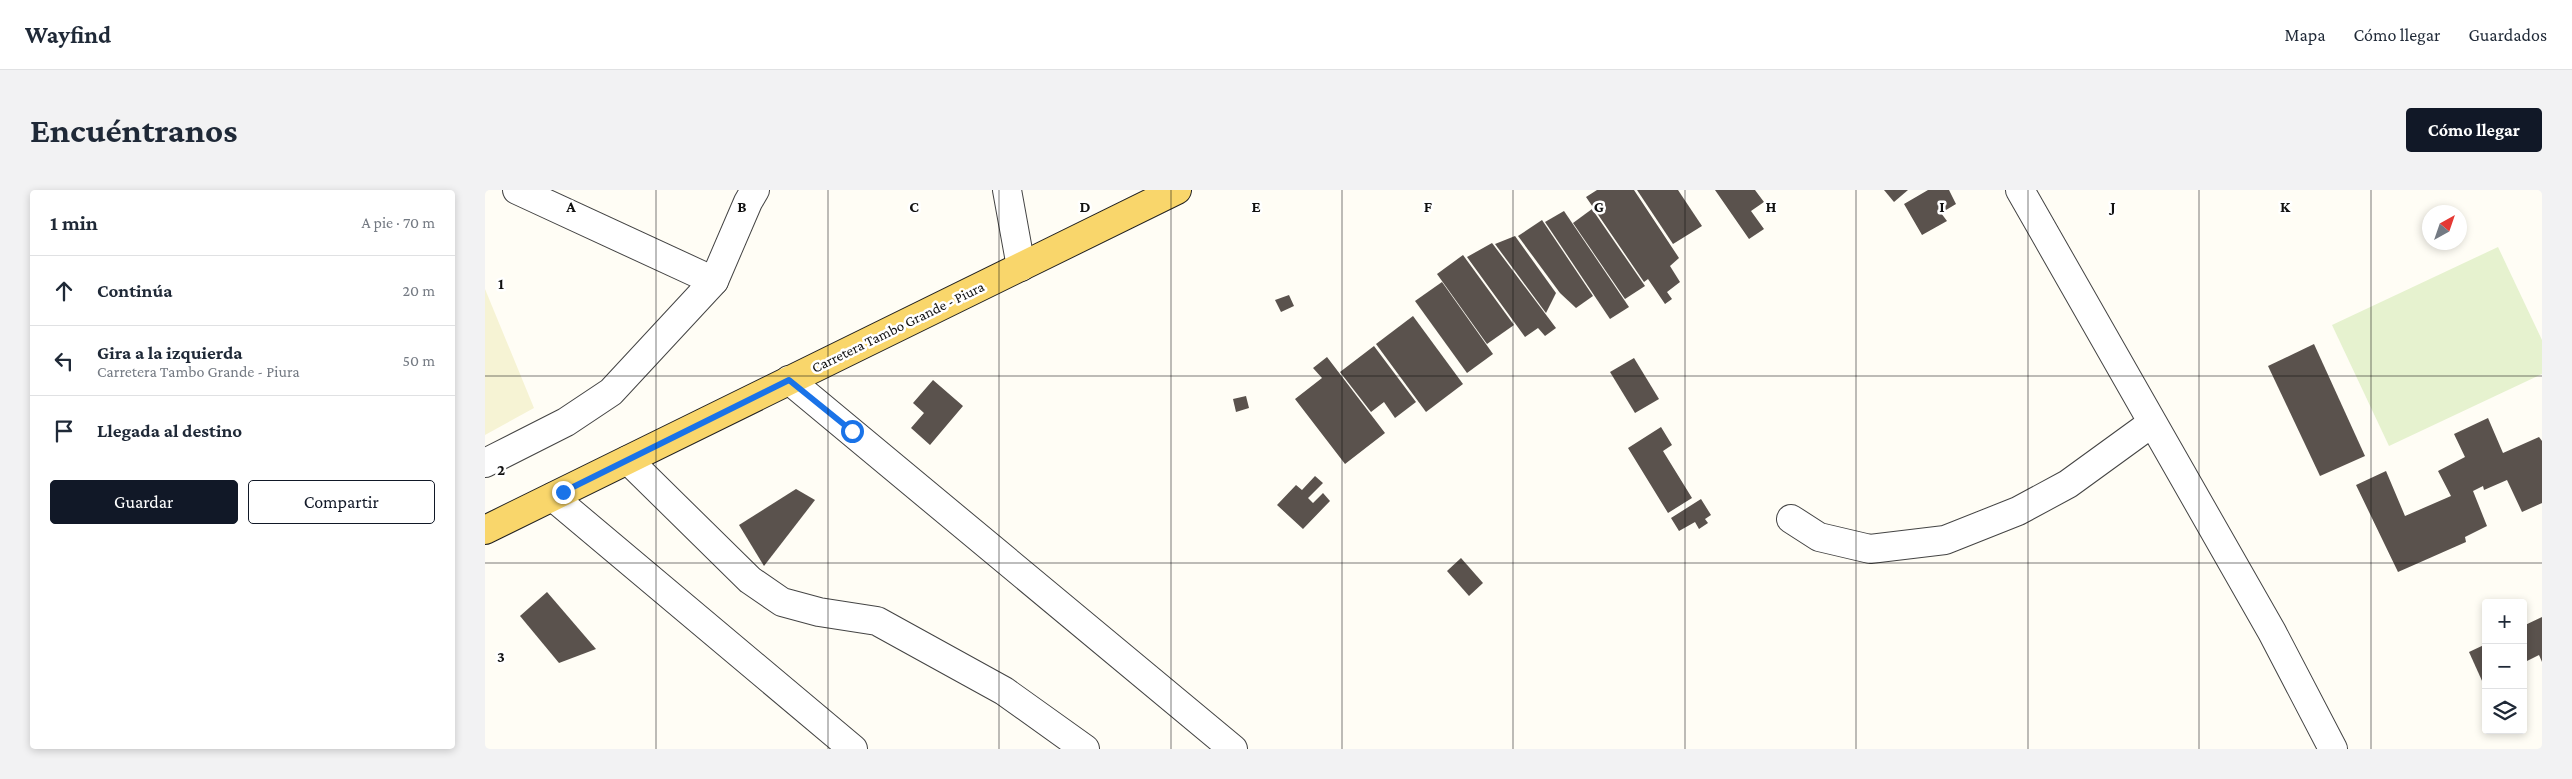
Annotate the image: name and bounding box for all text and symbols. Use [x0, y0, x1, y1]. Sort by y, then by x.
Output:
text: Wayfind [25, 21, 111, 48]
text: Mapa [2284, 25, 2325, 45]
text: Cómo llegar [2353, 25, 2440, 45]
text: Guardados [2468, 25, 2547, 45]
button: Cómo llegar [2406, 108, 2542, 152]
text: Encuéntranos [30, 111, 237, 150]
text: A [565, 198, 576, 215]
text: B [737, 198, 747, 215]
text: C [909, 198, 919, 215]
text: D [1079, 198, 1091, 215]
text: E [1251, 198, 1261, 215]
text: F [1424, 198, 1433, 215]
text: G [1594, 198, 1604, 215]
text: H [1766, 198, 1777, 215]
text: I [1939, 198, 1945, 215]
text: J [2108, 198, 2116, 215]
text: K [2280, 198, 2291, 215]
north arrow [2422, 205, 2467, 250]
text: 1 min [50, 211, 98, 235]
text: A pie · 70 m [361, 214, 435, 231]
text: 1 [498, 275, 504, 292]
icon: ahead [50, 277, 78, 305]
street label: Carretera Tambo Grande - Piura [809, 278, 987, 376]
text: Continúa [97, 280, 173, 301]
text: 20 m [402, 282, 435, 299]
text: Gira a la izquierda [97, 342, 243, 363]
icon: left [50, 347, 78, 375]
text: 50 m [403, 352, 435, 369]
text: Carretera Tambo Grande - Piura [97, 363, 300, 380]
icon: arrive [50, 417, 78, 445]
text: Llegada al destino [97, 420, 242, 441]
route start [841, 420, 864, 443]
text: 2 [497, 461, 505, 478]
button: Guardar [50, 480, 238, 524]
button: Compartir [248, 480, 435, 524]
route end [552, 481, 575, 504]
map controls [2482, 599, 2527, 734]
button: + [2482, 599, 2527, 644]
button: − [2482, 644, 2527, 689]
text: 3 [497, 648, 505, 665]
button: layers [2482, 689, 2527, 734]

